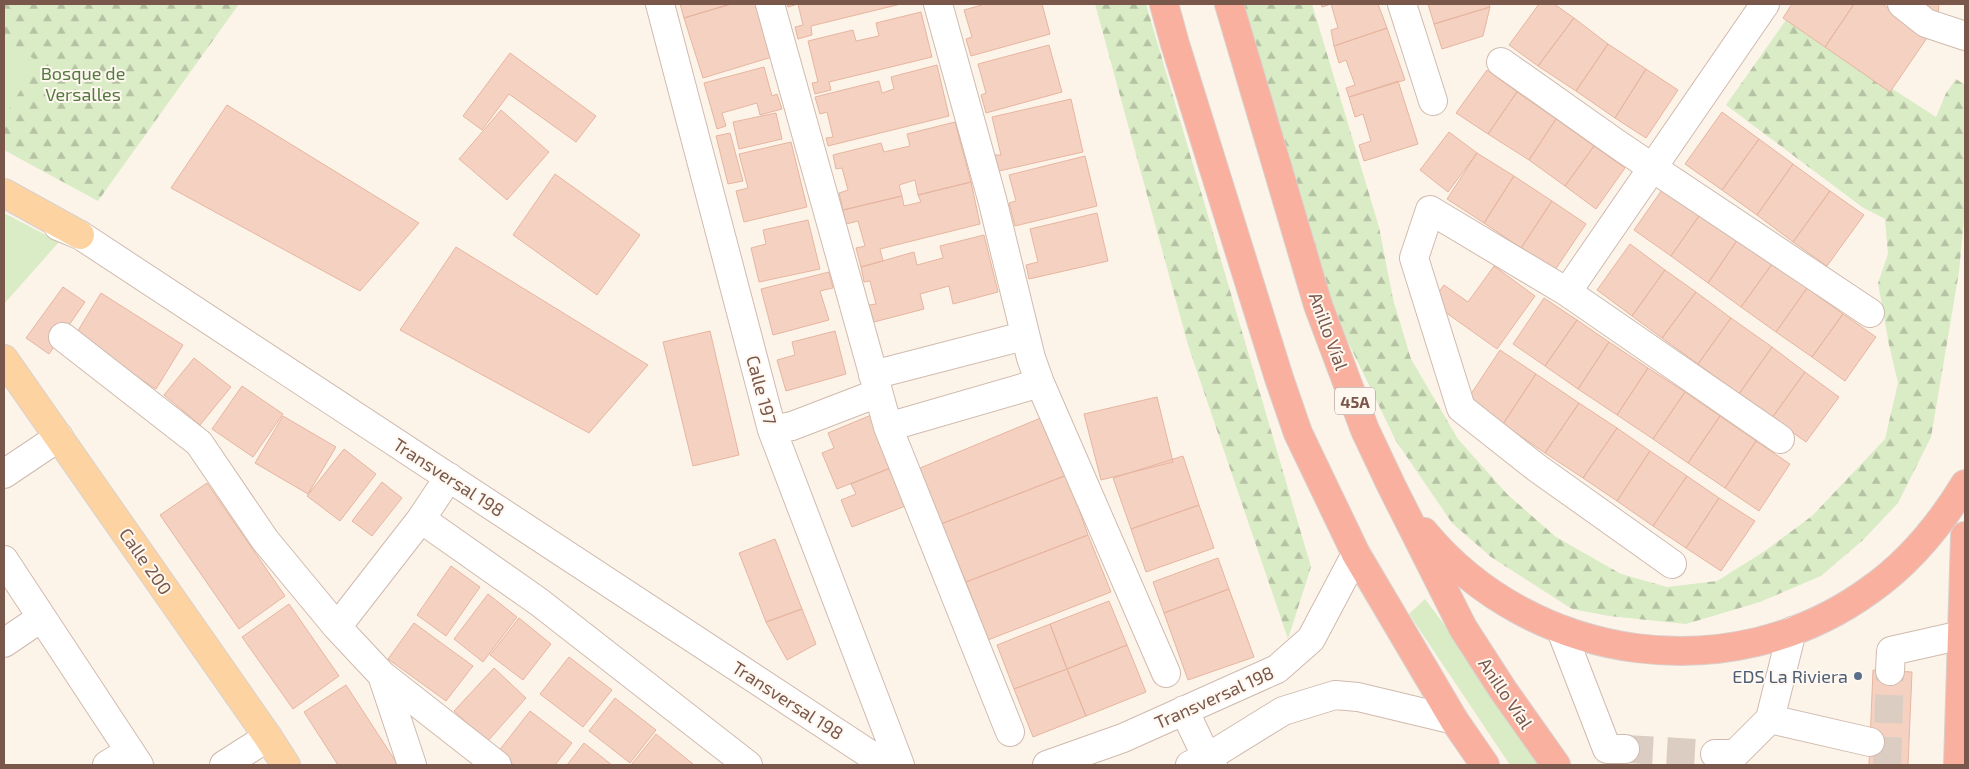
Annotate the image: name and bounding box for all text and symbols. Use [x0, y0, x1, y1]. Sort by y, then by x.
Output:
park label: Bosque de Versalles [41, 62, 125, 105]
street label: Anillo Víal [1305, 289, 1353, 374]
street label: Calle 197 [742, 353, 782, 427]
road number: 45A [1335, 388, 1375, 414]
street label: Transversal 198 [389, 433, 509, 521]
street label: Calle 200 [115, 523, 177, 599]
street label: Anillo Víal [1474, 653, 1538, 733]
street label: Transversal 198 [728, 656, 848, 744]
street label: Transversal 198 [1151, 661, 1277, 733]
place label: EDS La Riviera [1732, 665, 1848, 687]
marker: EDS La Riviera [1852, 670, 1864, 682]

